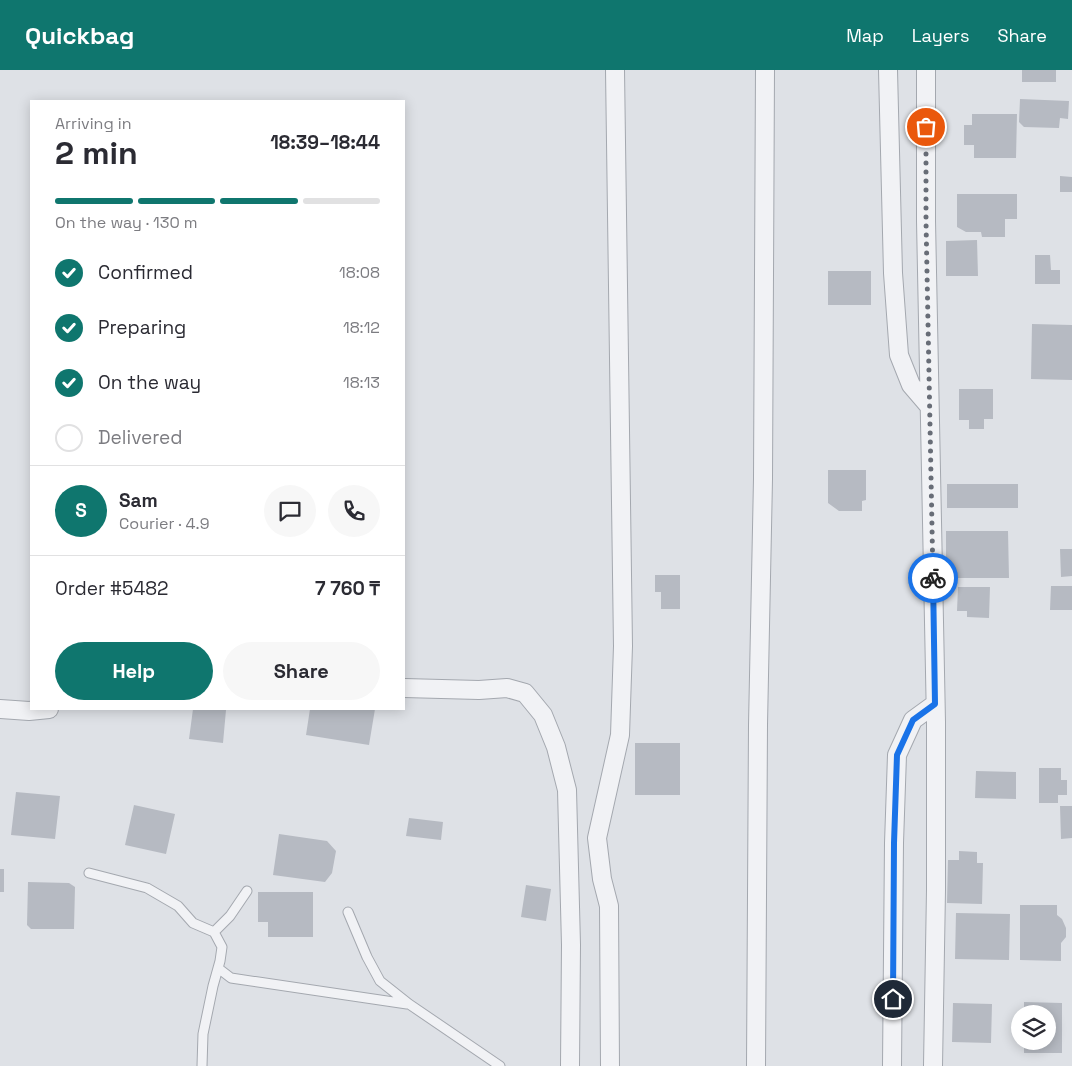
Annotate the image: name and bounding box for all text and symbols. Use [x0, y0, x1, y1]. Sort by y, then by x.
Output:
text: Quickbag [25, 20, 134, 51]
text: Map [846, 24, 884, 47]
text: Layers [912, 24, 969, 47]
text: Share [997, 24, 1047, 47]
pin [905, 106, 947, 148]
text: Arriving in [55, 113, 132, 134]
icon: bag [912, 113, 940, 141]
text: 18:39–18:44 [270, 130, 380, 155]
text: 2 min [55, 133, 138, 173]
text: On the way · 130 m [55, 212, 198, 233]
icon: check [55, 259, 83, 287]
text: Confirmed [98, 260, 193, 285]
text: 18:08 [339, 262, 380, 283]
icon: check [55, 314, 83, 342]
text: Preparing [98, 315, 186, 340]
text: 18:12 [343, 317, 380, 338]
icon: check [55, 369, 83, 397]
text: On the way [98, 370, 201, 395]
text: 18:13 [343, 372, 380, 393]
text: Delivered [98, 425, 183, 450]
button: chat [264, 485, 316, 537]
button: phone [328, 485, 380, 537]
text: Sam [119, 488, 158, 513]
text: S [75, 498, 87, 523]
text: Courier · 4.9 [119, 513, 209, 534]
courier [908, 553, 958, 603]
icon: bike [919, 564, 947, 592]
text: Order #5482 [55, 576, 169, 601]
text: 7 760 ₸ [315, 576, 380, 601]
button: Help [55, 642, 213, 700]
button: Share [223, 642, 380, 700]
pin [872, 978, 914, 1020]
icon: home [879, 985, 907, 1013]
map controls [1011, 1005, 1056, 1050]
button: layers [1011, 1005, 1056, 1050]

